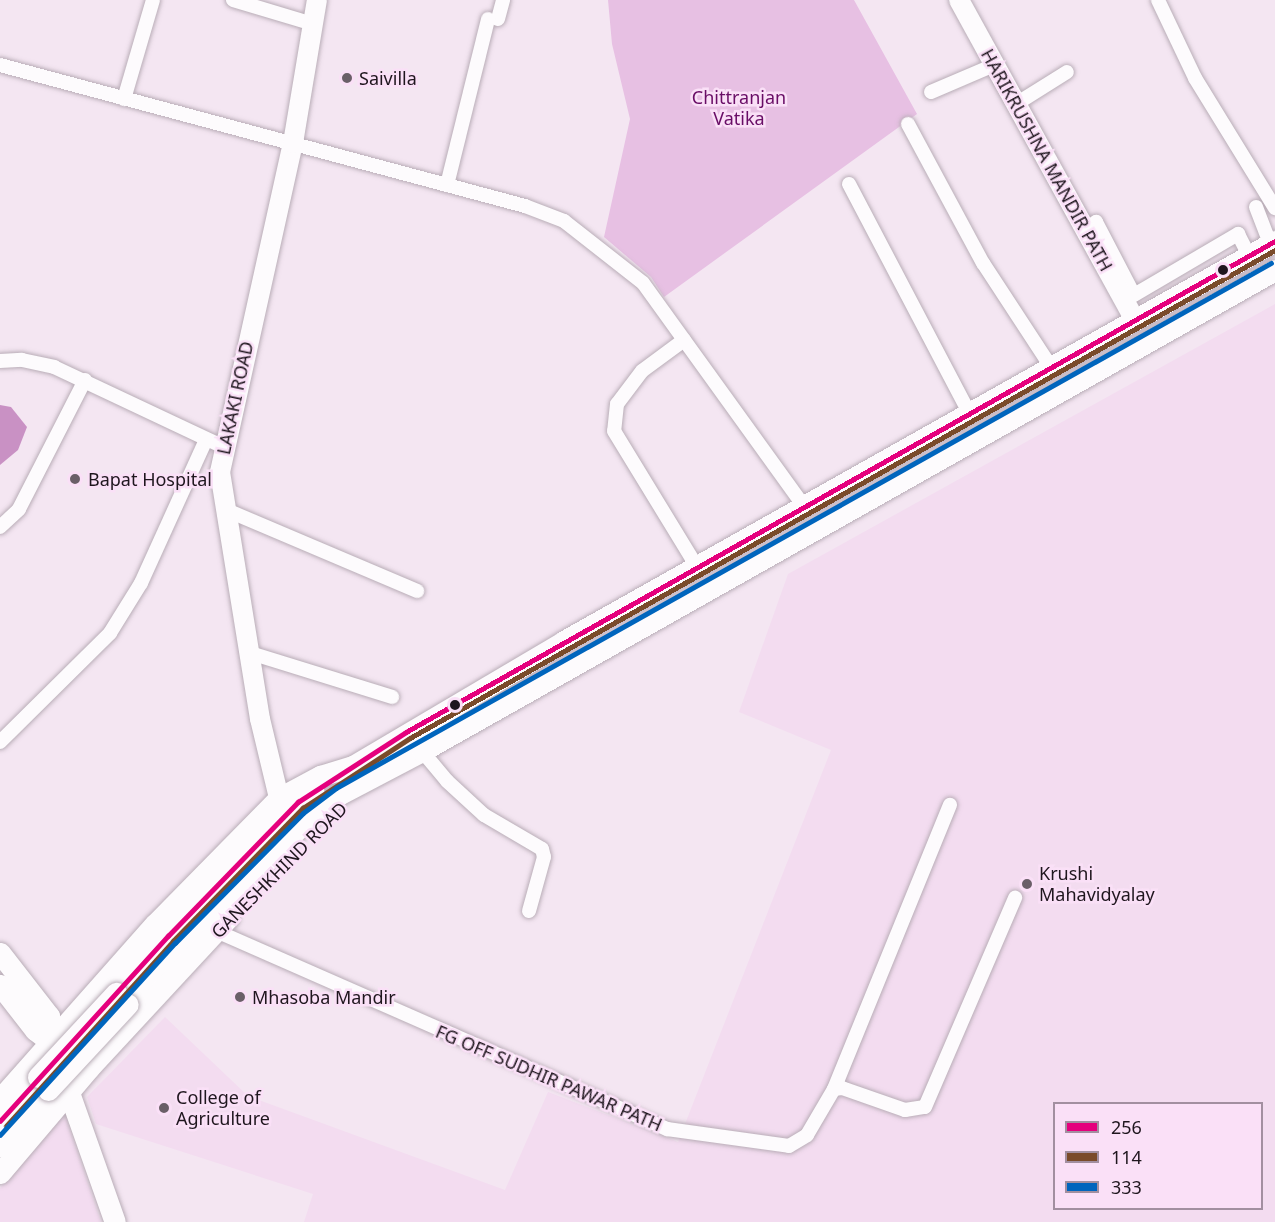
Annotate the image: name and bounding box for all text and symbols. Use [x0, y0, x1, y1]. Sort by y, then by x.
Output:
street label: HARIKRUSHNA MANDIR PATH [977, 45, 1117, 275]
place label: Saivilla [359, 67, 417, 89]
marker: Saivilla [340, 71, 354, 85]
park label: Chittranjan Vatika [692, 87, 786, 130]
unlabelled marker [1217, 264, 1229, 276]
street label: LAKAKI ROAD [212, 339, 258, 457]
place label: Bapat Hospital [88, 468, 212, 490]
marker: Bapat Hospital [66, 470, 84, 488]
unlabelled marker [449, 699, 461, 711]
street label: GANESHKHIND ROAD [207, 798, 351, 942]
place label: Krushi Mahavidyalay [1039, 863, 1155, 906]
marker: Krushi Mahavidyalay [1020, 877, 1034, 891]
place label: Mhasoba Mandir [252, 986, 396, 1008]
marker: Mhasoba Mandir [233, 990, 247, 1004]
street label: FG OFF SUDHIR PAWAR PATH [433, 1020, 665, 1136]
place label: College of Agriculture [176, 1087, 270, 1130]
marker: College of Agriculture [157, 1101, 171, 1115]
legend [1053, 1102, 1263, 1210]
text: 256 [1111, 1115, 1142, 1139]
text: 114 [1111, 1145, 1142, 1169]
text: 333 [1111, 1175, 1142, 1199]

